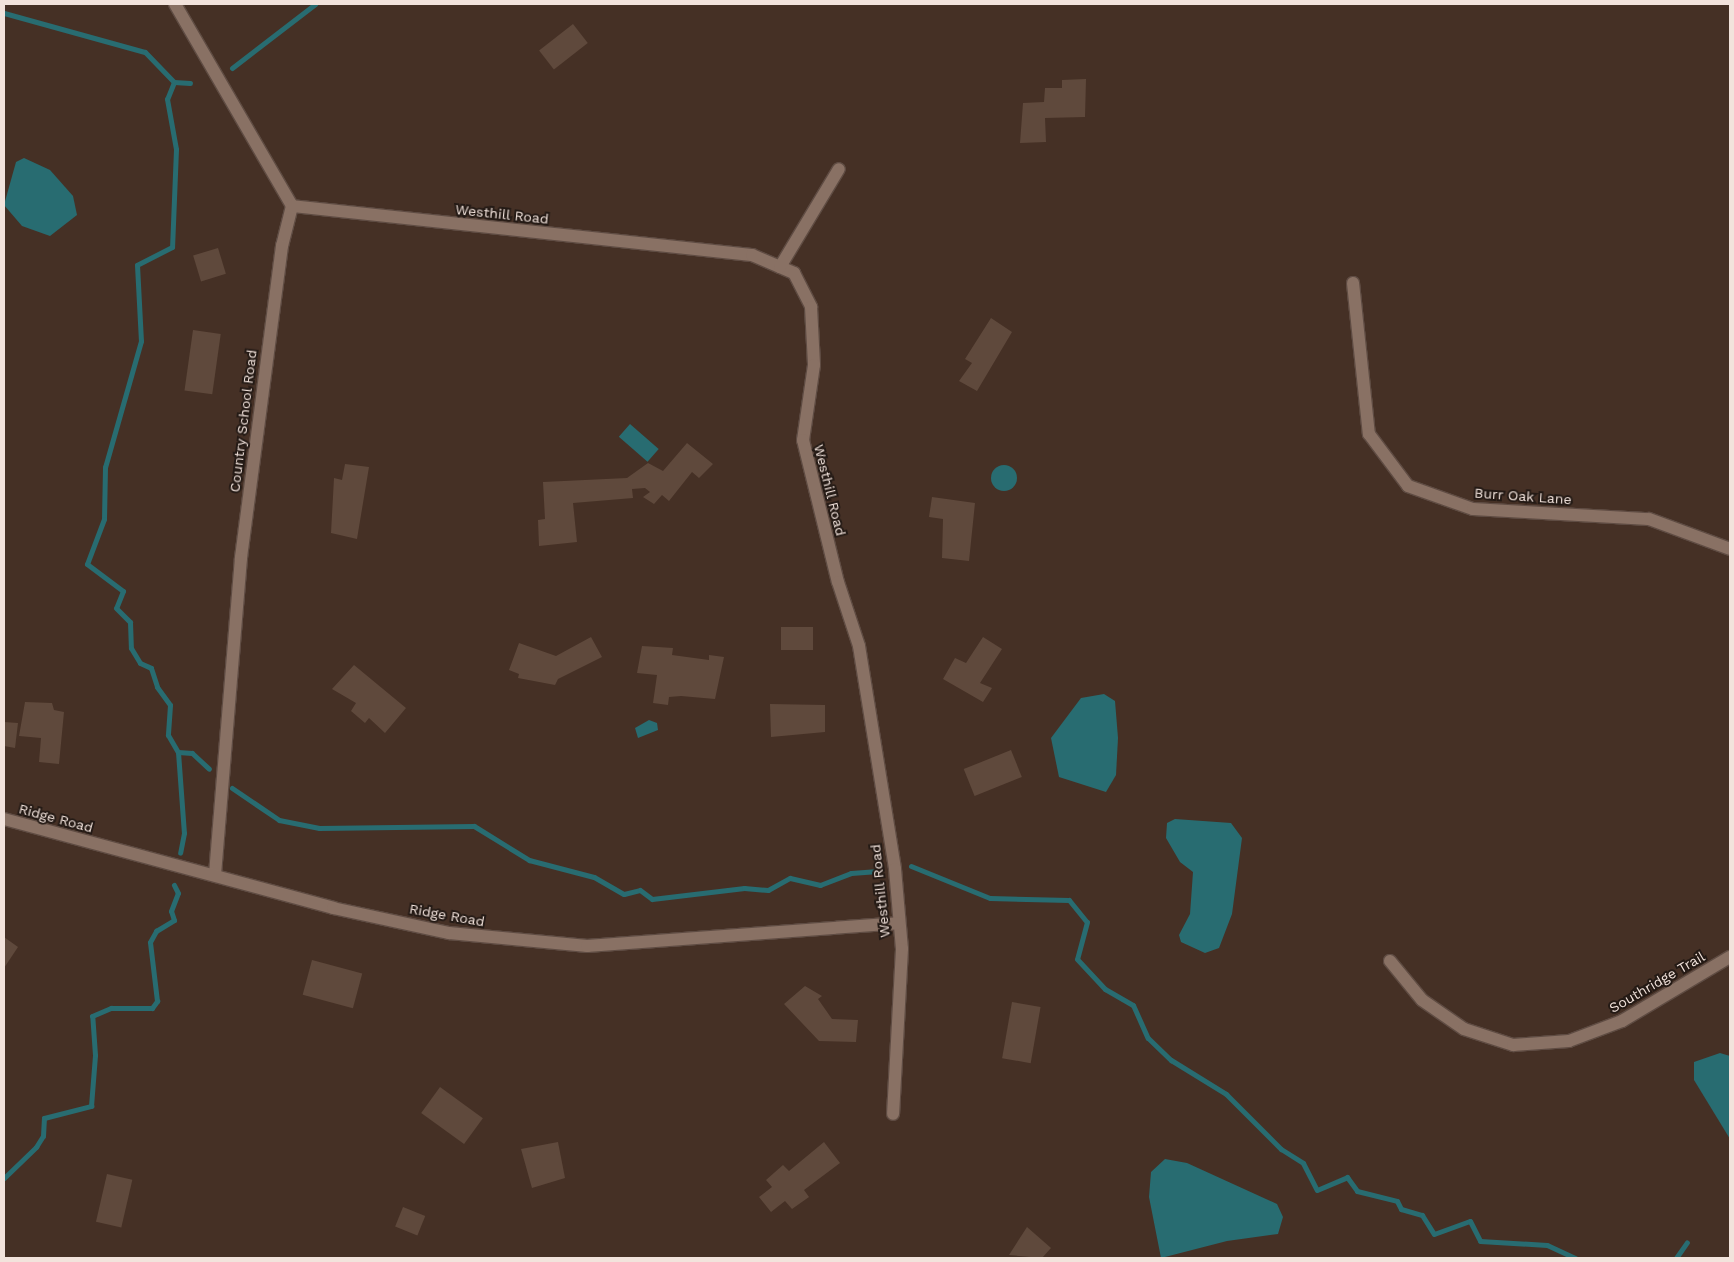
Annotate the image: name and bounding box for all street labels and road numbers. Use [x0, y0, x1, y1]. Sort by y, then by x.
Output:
street label: Westhill Road [454, 201, 550, 227]
street label: Country School Road [226, 348, 260, 494]
street label: Westhill Road [810, 442, 850, 538]
street label: Burr Oak Lane [1473, 484, 1573, 508]
street label: Ridge Road [17, 800, 95, 836]
street label: Westhill Road [867, 843, 893, 939]
street label: Ridge Road [408, 900, 486, 930]
street label: Southridge Trail [1606, 948, 1708, 1016]

